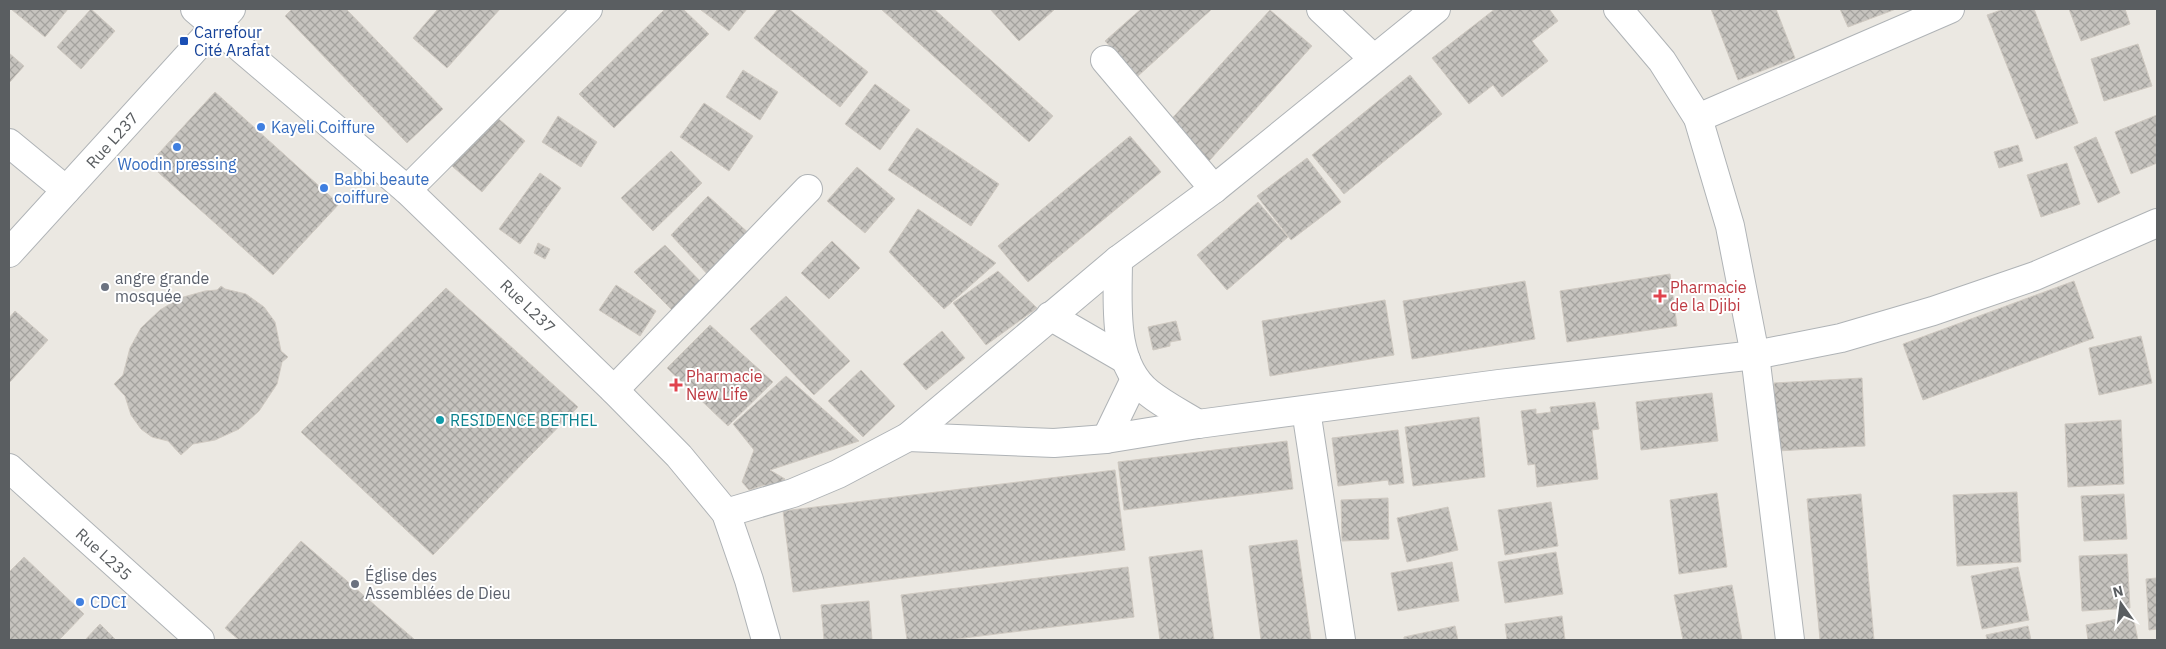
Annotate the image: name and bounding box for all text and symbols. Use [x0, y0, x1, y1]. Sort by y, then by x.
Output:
place label: Carrefour Cité Arafat [194, 22, 270, 60]
marker: Carrefour Cité Arafat [178, 35, 190, 47]
street label: Rue L237 [82, 108, 142, 172]
place label: Kayeli Coiffure [271, 117, 375, 137]
marker: Kayeli Coiffure [255, 121, 267, 133]
marker: Woodin pressing [171, 141, 183, 153]
place label: Woodin pressing [118, 154, 237, 174]
place label: Babbi beaute coiffure [334, 169, 430, 207]
marker: Babbi beaute coiffure [318, 182, 330, 194]
place label: angre grande mosquée [115, 268, 210, 306]
street label: Rue L237 [496, 275, 560, 337]
place label: Pharmacie de la Djibi [1670, 277, 1747, 315]
marker: angre grande mosquée [99, 281, 111, 293]
marker: Pharmacie de la Djibi [1654, 290, 1666, 302]
place label: Pharmacie New Life [686, 366, 763, 404]
marker: Pharmacie New Life [670, 379, 682, 391]
place label: RESIDENCE BETHEL [450, 410, 597, 430]
marker: RESIDENCE BETHEL [434, 414, 446, 426]
street label: Rue L235 [72, 524, 136, 584]
place label: Église des Assemblées de Dieu [365, 564, 511, 603]
marker: Église des Assemblées de Dieu [349, 578, 361, 590]
north arrow [2096, 579, 2146, 629]
text: N [2111, 581, 2125, 601]
place label: CDCI [90, 592, 127, 612]
marker: CDCI [74, 596, 86, 608]

